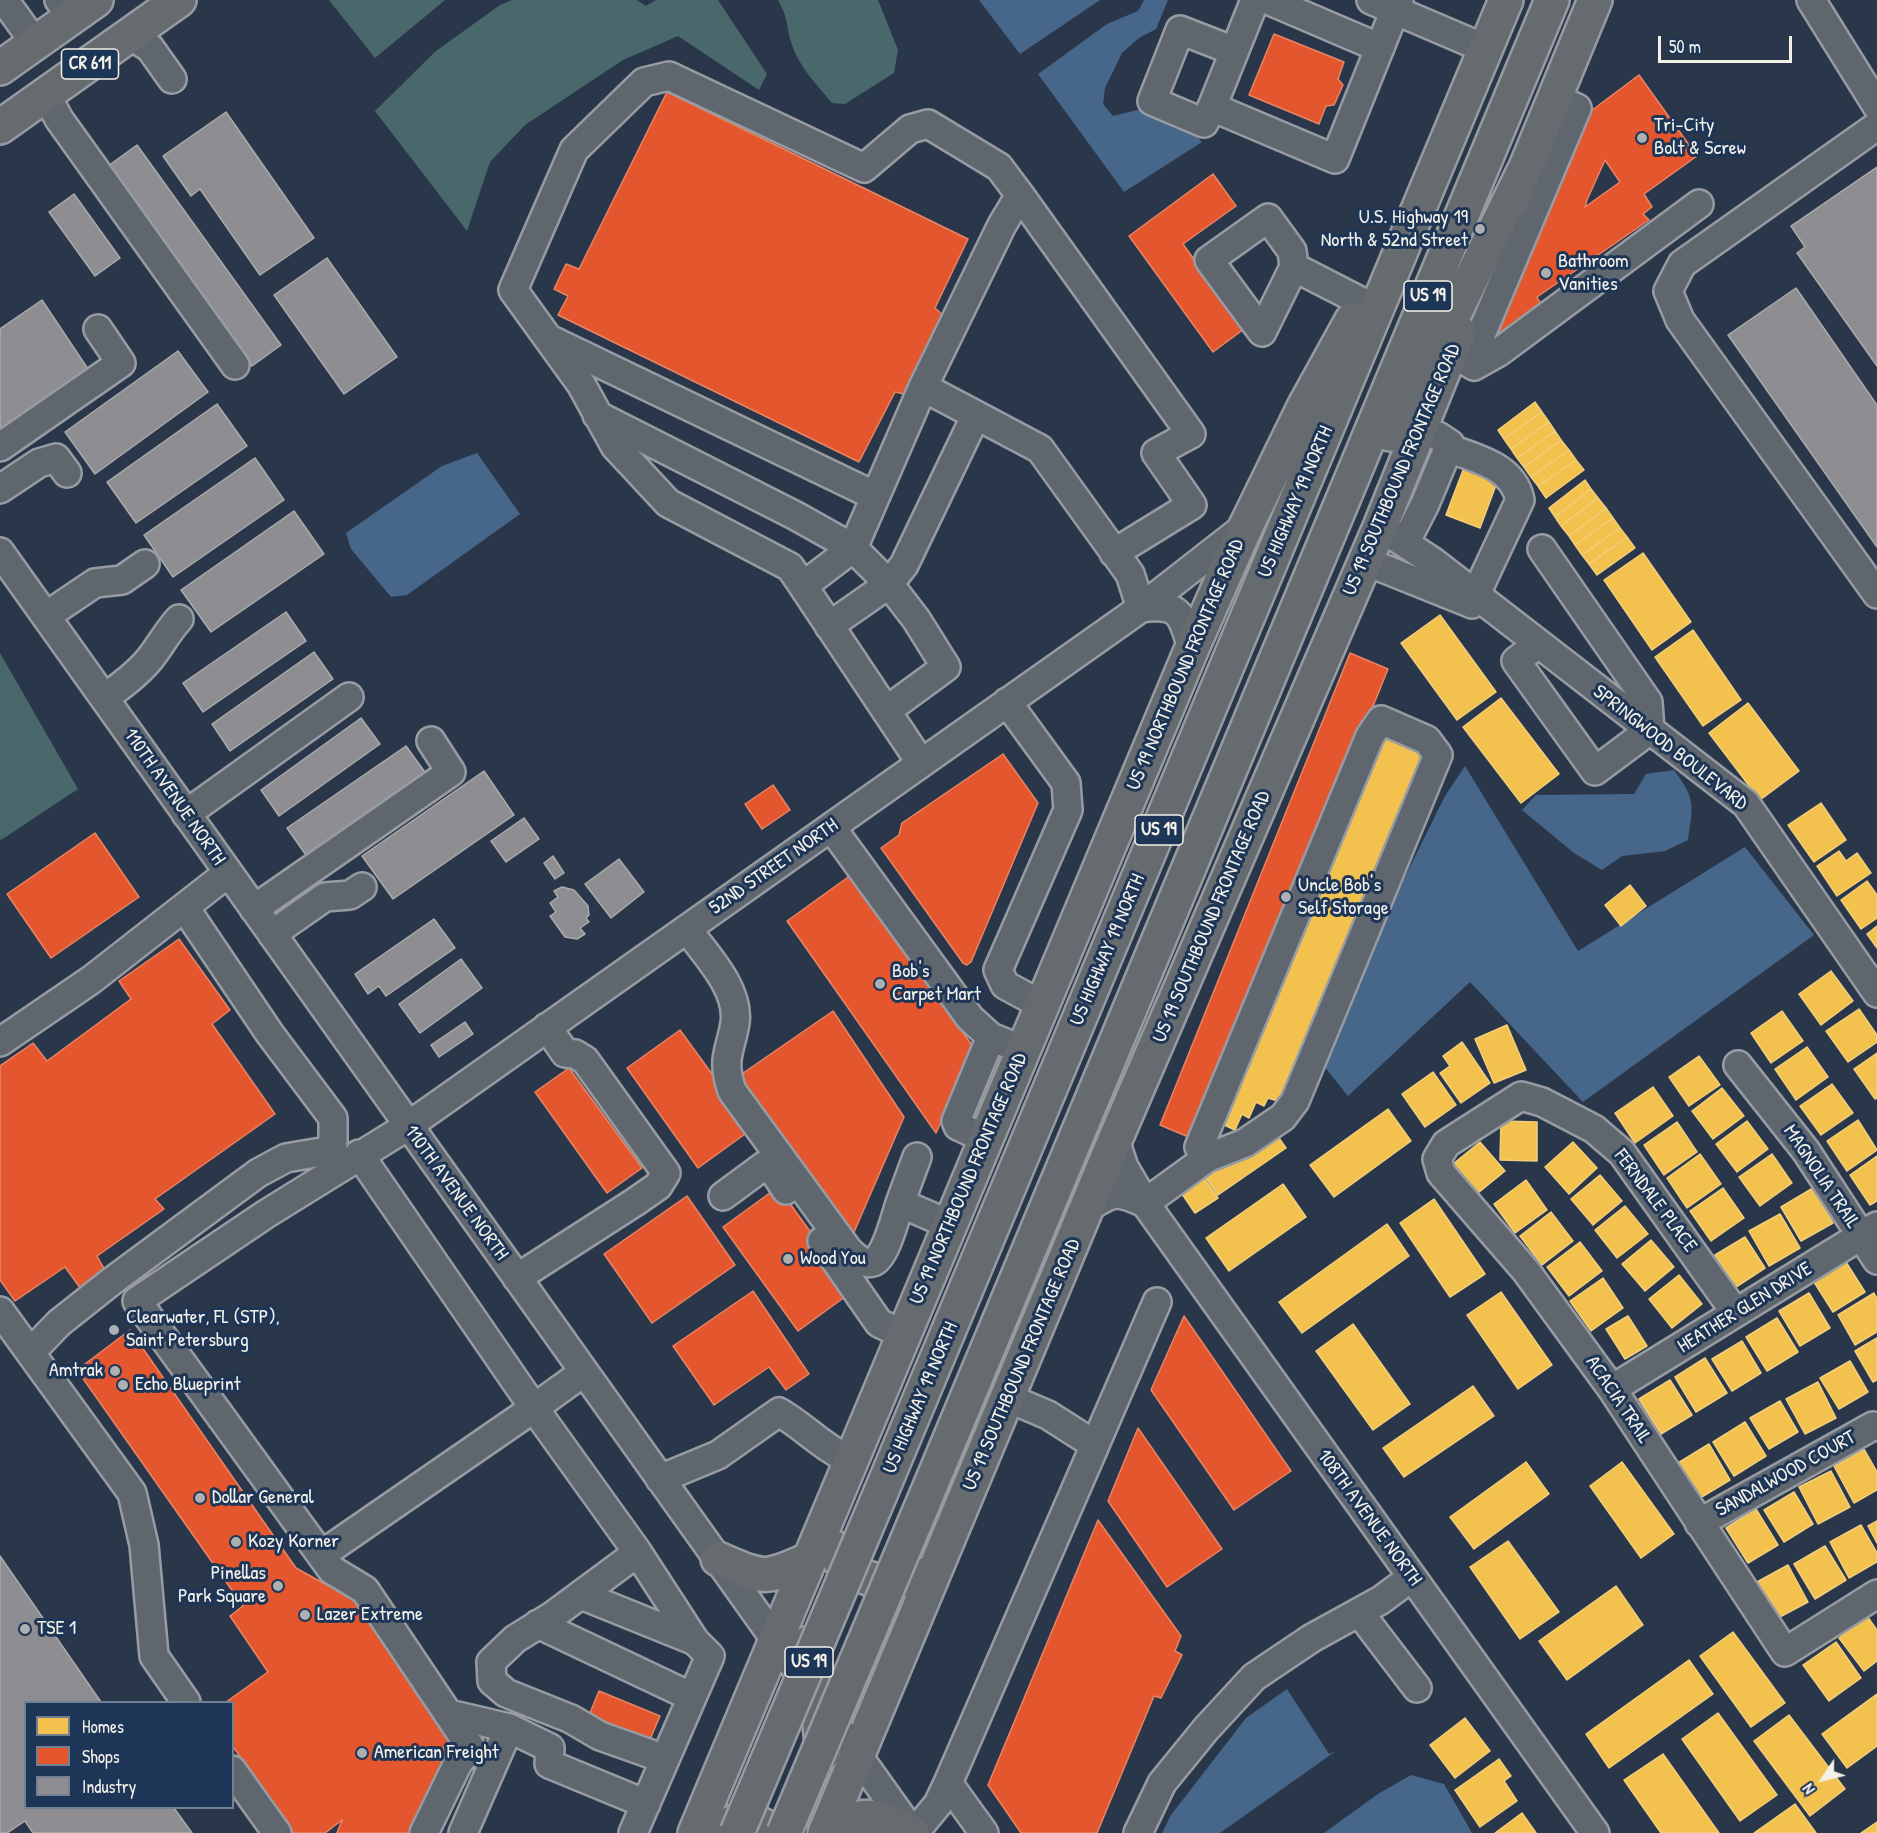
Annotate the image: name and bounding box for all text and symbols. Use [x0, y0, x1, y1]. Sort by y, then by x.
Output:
scale bar [1661, 24, 1794, 62]
text: 50 m [1669, 34, 1701, 59]
road number: CR 611 [62, 49, 118, 79]
place label: Tri-City Bolt & Screw [1654, 114, 1746, 161]
marker: Tri-City Bolt & Screw [1635, 131, 1649, 145]
place label: U.S. Highway 19 North & 52nd Street [1321, 206, 1468, 253]
marker: U.S. Highway 19 North & 52nd Street [1473, 222, 1487, 236]
place label: Bathroom Vanities [1558, 250, 1629, 297]
marker: Bathroom Vanities [1539, 266, 1553, 280]
road number: US 19 [1404, 281, 1452, 311]
street label: US 19 SOUTHBOUND FRONTAGE ROAD [1338, 341, 1466, 599]
street label: US HIGHWAY 19 NORTH [1253, 423, 1339, 581]
street label: US 19 NORTHBOUND FRONTAGE ROAD [1122, 536, 1250, 794]
street label: SPRINGWOOD BOULEVARD [1588, 680, 1752, 816]
street label: 110TH AVENUE NORTH [118, 724, 230, 870]
street label: US 19 SOUTHBOUND FRONTAGE ROAD [1148, 788, 1276, 1046]
street label: 52ND STREET NORTH [705, 814, 843, 920]
road number: US 19 [1135, 815, 1183, 845]
street label: US HIGHWAY 19 NORTH [1065, 871, 1151, 1029]
place label: Uncle Bob's Self Storage [1298, 874, 1389, 921]
marker: Uncle Bob's Self Storage [1279, 890, 1293, 904]
place label: Bob's Carpet Mart [892, 960, 981, 1007]
marker: Bob's Carpet Mart [873, 977, 887, 991]
street label: US 19 NORTHBOUND FRONTAGE ROAD [905, 1050, 1033, 1308]
street label: 110TH AVENUE NORTH [399, 1121, 513, 1265]
street label: MAGNOLIA TRAIL [1778, 1121, 1864, 1233]
street label: FERNDALE PLACE [1608, 1145, 1702, 1257]
street label: US 19 SOUTHBOUND FRONTAGE ROAD [958, 1236, 1086, 1494]
place label: Wood You [800, 1247, 866, 1271]
marker: Wood You [781, 1252, 795, 1266]
street label: HEATHER GLEN DRIVE [1673, 1257, 1817, 1359]
place label: Clearwater, FL (STP), Saint Petersburg [126, 1306, 280, 1353]
street label: US HIGHWAY 19 NORTH [878, 1319, 964, 1477]
marker: Clearwater, FL (STP), Saint Petersburg [107, 1323, 121, 1337]
street label: ACACIA TRAIL [1580, 1351, 1656, 1449]
place label: Amtrak [49, 1359, 103, 1383]
marker: Amtrak [108, 1364, 122, 1378]
place label: Echo Blueprint [135, 1373, 241, 1397]
marker: Echo Blueprint [116, 1378, 130, 1392]
street label: SANDALWOOD COURT [1712, 1426, 1860, 1522]
street label: 108TH AVENUE NORTH [1311, 1445, 1427, 1591]
place label: Dollar General [212, 1486, 314, 1510]
marker: Dollar General [193, 1491, 207, 1505]
place label: Kozy Korner [248, 1530, 339, 1554]
marker: Kozy Korner [229, 1535, 243, 1549]
place label: Pinellas Park Square [178, 1562, 266, 1609]
marker: Pinellas Park Square [271, 1579, 285, 1593]
place label: Lazer Extreme [317, 1603, 423, 1627]
marker: Lazer Extreme [298, 1608, 312, 1622]
place label: TSE 1 [37, 1617, 76, 1641]
marker: TSE 1 [18, 1622, 32, 1636]
road number: US 19 [785, 1647, 833, 1677]
legend [24, 1701, 234, 1809]
text: Homes [82, 1714, 124, 1739]
place label: American Freight [374, 1741, 499, 1765]
text: Shops [82, 1744, 120, 1769]
marker: American Freight [355, 1746, 369, 1760]
north arrow [1793, 1749, 1853, 1809]
text: Industry [82, 1774, 136, 1799]
text: N [1797, 1780, 1820, 1799]

